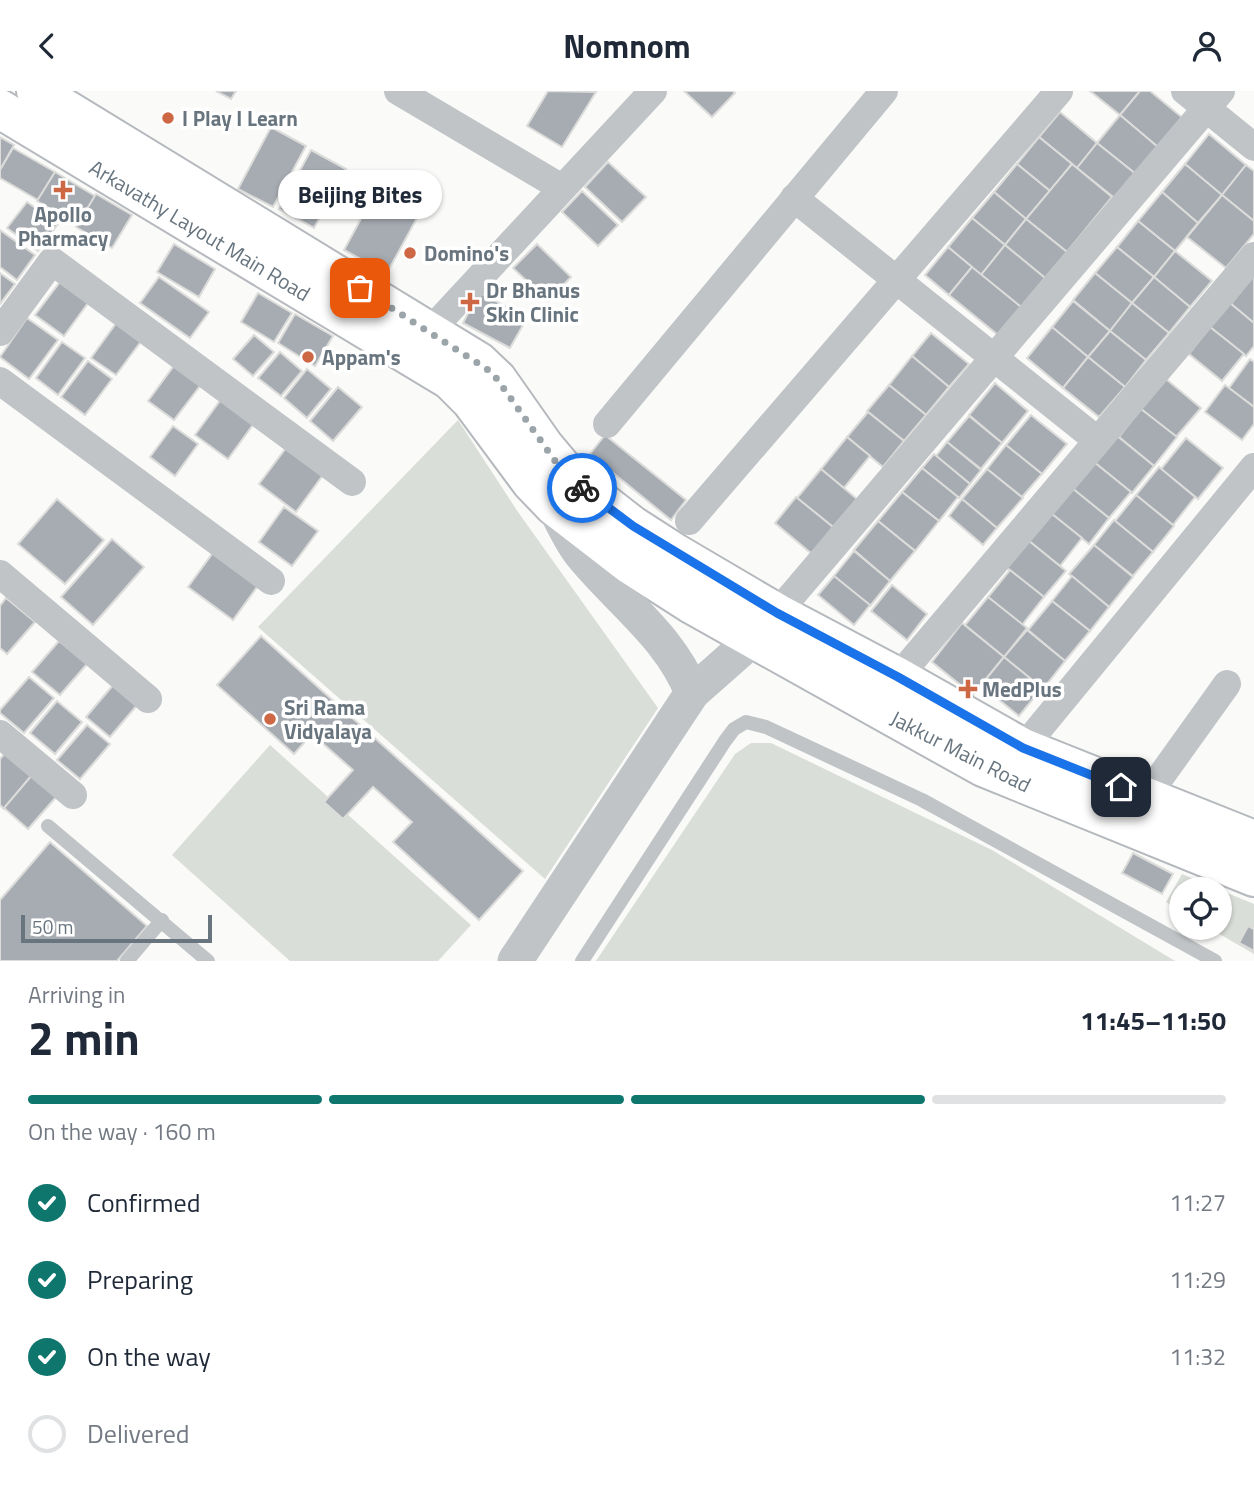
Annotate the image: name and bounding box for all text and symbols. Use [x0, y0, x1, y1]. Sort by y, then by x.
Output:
text: Nomnom [563, 22, 691, 70]
icon: back [28, 27, 66, 65]
icon: person [1188, 27, 1226, 65]
place label: I Play I Learn [182, 102, 298, 134]
marker: I Play I Learn [160, 110, 176, 126]
street label: Arkavathy Layout Main Road [83, 151, 317, 309]
callout: Beijing Bites [278, 169, 442, 218]
text: Beijing Bites [298, 177, 422, 212]
marker: Apollo Pharmacy [55, 182, 71, 198]
place label: Apollo Pharmacy [18, 198, 109, 254]
place label: Domino's [424, 237, 509, 269]
marker: Domino's [402, 245, 418, 261]
pin [330, 258, 390, 318]
icon: bag [341, 269, 379, 307]
place label: Dr Bhanus Skin Clinic [486, 274, 580, 330]
marker: Dr Bhanus Skin Clinic [460, 292, 480, 312]
place label: Appam's [322, 341, 401, 373]
marker: Appam's [300, 349, 316, 365]
courier [547, 453, 617, 523]
icon: bike [563, 469, 601, 507]
place label: MedPlus [982, 673, 1062, 705]
marker: MedPlus [960, 681, 976, 697]
place label: Sri Rama Vidyalaya [284, 691, 372, 747]
street label: Jakkur Main Road [885, 702, 1037, 800]
marker: Sri Rama Vidyalaya [262, 711, 278, 727]
pin [1091, 757, 1151, 817]
icon: home [1102, 768, 1140, 806]
map controls [1169, 877, 1232, 940]
button: locate [1169, 877, 1232, 940]
scale bar [21, 912, 212, 944]
text: 50 m [32, 912, 73, 941]
text: Arriving in [28, 977, 125, 1012]
text: 11:45–11:50 [1080, 1001, 1226, 1040]
text: 2 min [28, 1003, 140, 1073]
text: On the way · 160 m [28, 1114, 216, 1149]
text: Confirmed [87, 1183, 201, 1222]
icon: check [28, 1184, 66, 1222]
text: 11:27 [1169, 1185, 1226, 1220]
text: Preparing [87, 1260, 193, 1299]
icon: check [28, 1261, 66, 1299]
text: 11:29 [1169, 1262, 1226, 1297]
text: On the way [87, 1337, 211, 1376]
icon: check [28, 1338, 66, 1376]
text: 11:32 [1169, 1339, 1226, 1374]
text: Delivered [87, 1414, 190, 1453]

